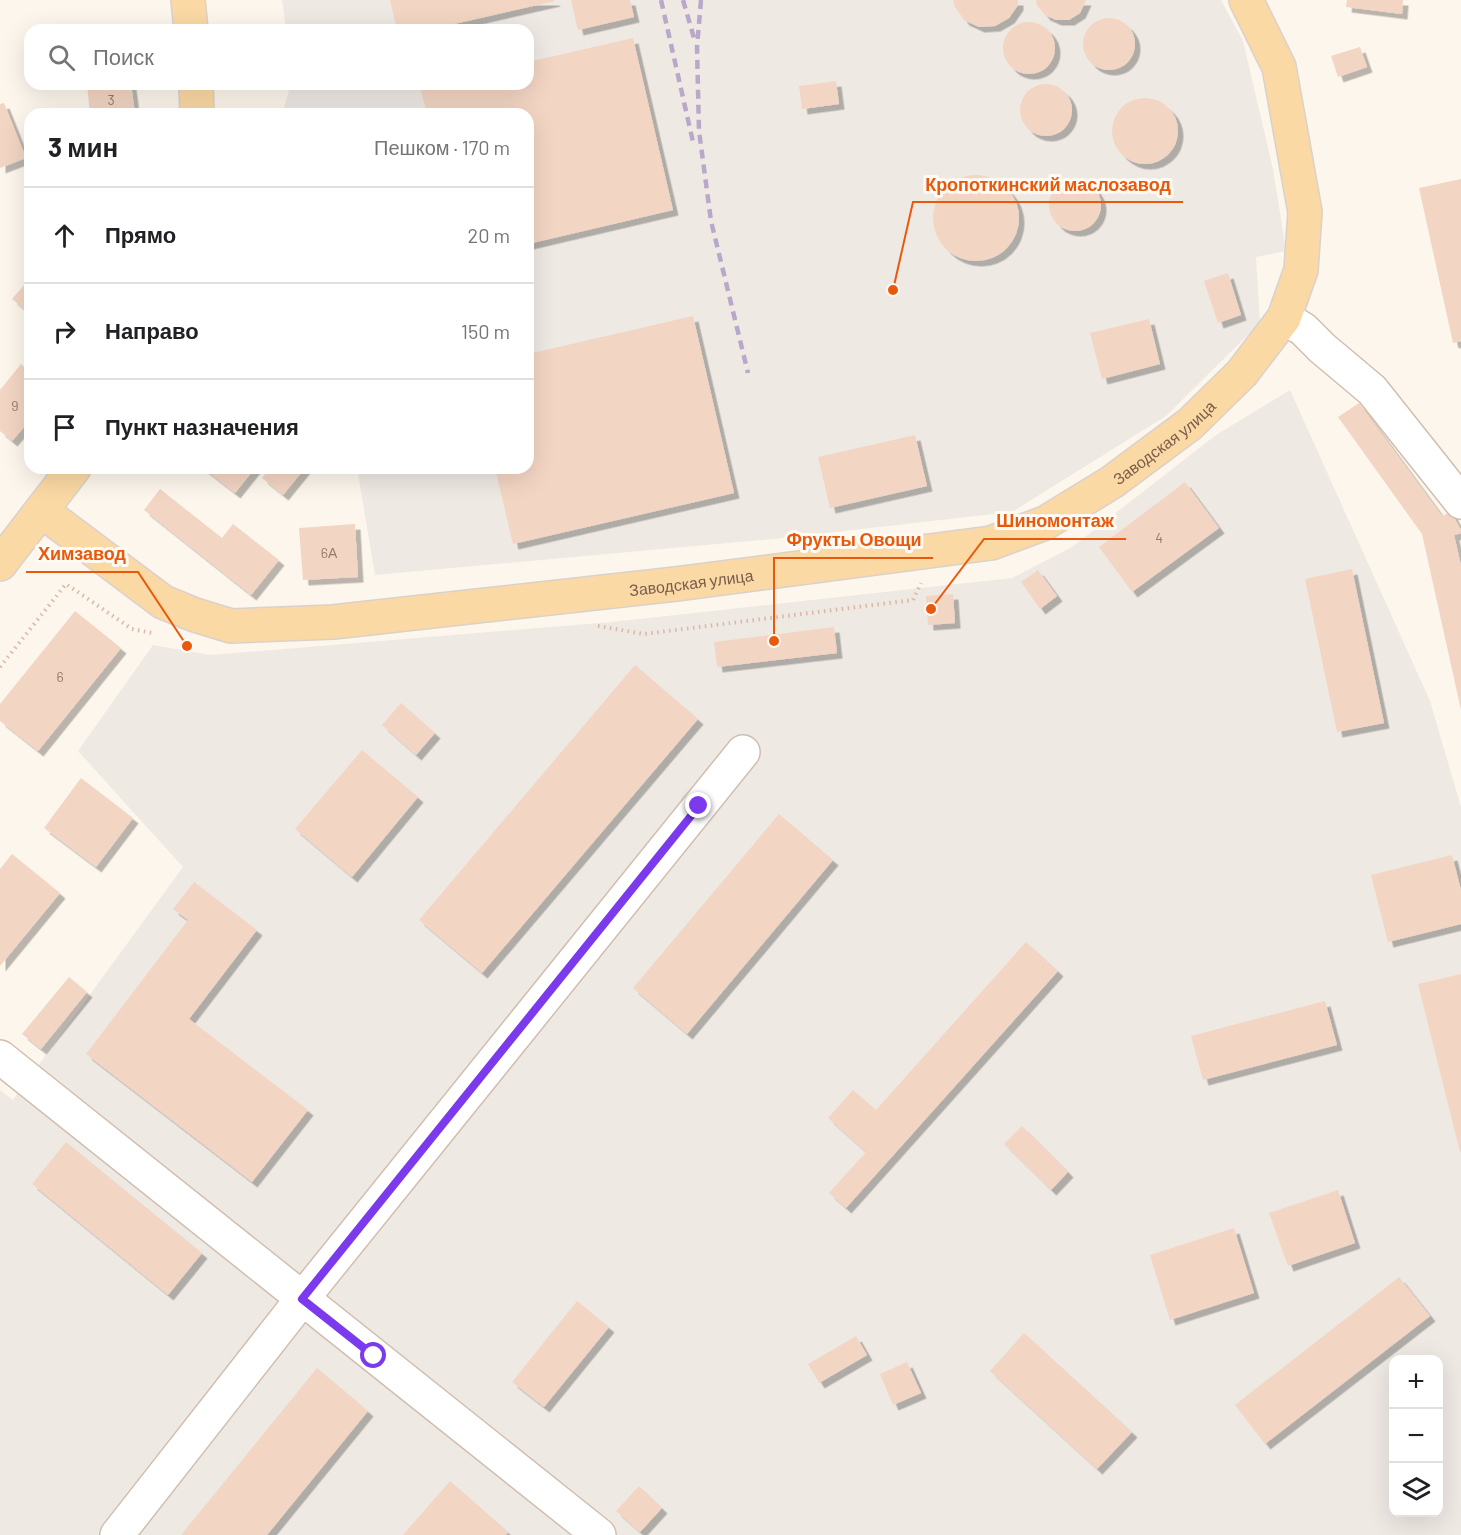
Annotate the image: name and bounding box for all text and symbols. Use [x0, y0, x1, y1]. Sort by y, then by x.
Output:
search box [24, 24, 534, 90]
icon: search [45, 41, 78, 74]
text: Поиск [93, 43, 154, 69]
house number: 3 [107, 91, 115, 108]
text: 3 мин [48, 131, 118, 162]
text: Пешком · 170 m [374, 135, 510, 159]
callout: Кропоткинский маслозавод [913, 166, 1183, 202]
text: Кропоткинский маслозавод [925, 173, 1171, 195]
icon: ahead [48, 219, 81, 252]
text: Прямо [105, 221, 176, 247]
text: 20 m [467, 223, 510, 247]
icon: right [48, 315, 81, 348]
text: Направо [105, 317, 199, 343]
text: 150 m [461, 319, 510, 343]
street label: Заводская улица [1109, 396, 1219, 488]
house number: 9 [11, 397, 19, 414]
icon: arrive [48, 411, 81, 444]
text: Пункт назначения [105, 413, 299, 439]
callout: Шиномонтаж [984, 503, 1126, 539]
text: Шиномонтаж [996, 509, 1114, 531]
callout: Фрукты Овощи [774, 522, 933, 558]
text: Фрукты Овощи [786, 528, 922, 550]
house number: 4 [1155, 529, 1163, 546]
callout: Химзавод [26, 536, 138, 572]
text: Химзавод [38, 542, 127, 564]
house number: 6А [321, 544, 338, 561]
street label: Заводская улица [628, 565, 754, 599]
house number: 6 [56, 668, 64, 685]
route end [685, 792, 711, 818]
route start [360, 1342, 386, 1368]
map controls [1389, 1355, 1443, 1517]
button: + [1389, 1355, 1443, 1409]
button: − [1389, 1409, 1443, 1463]
button: layers [1389, 1463, 1443, 1517]

